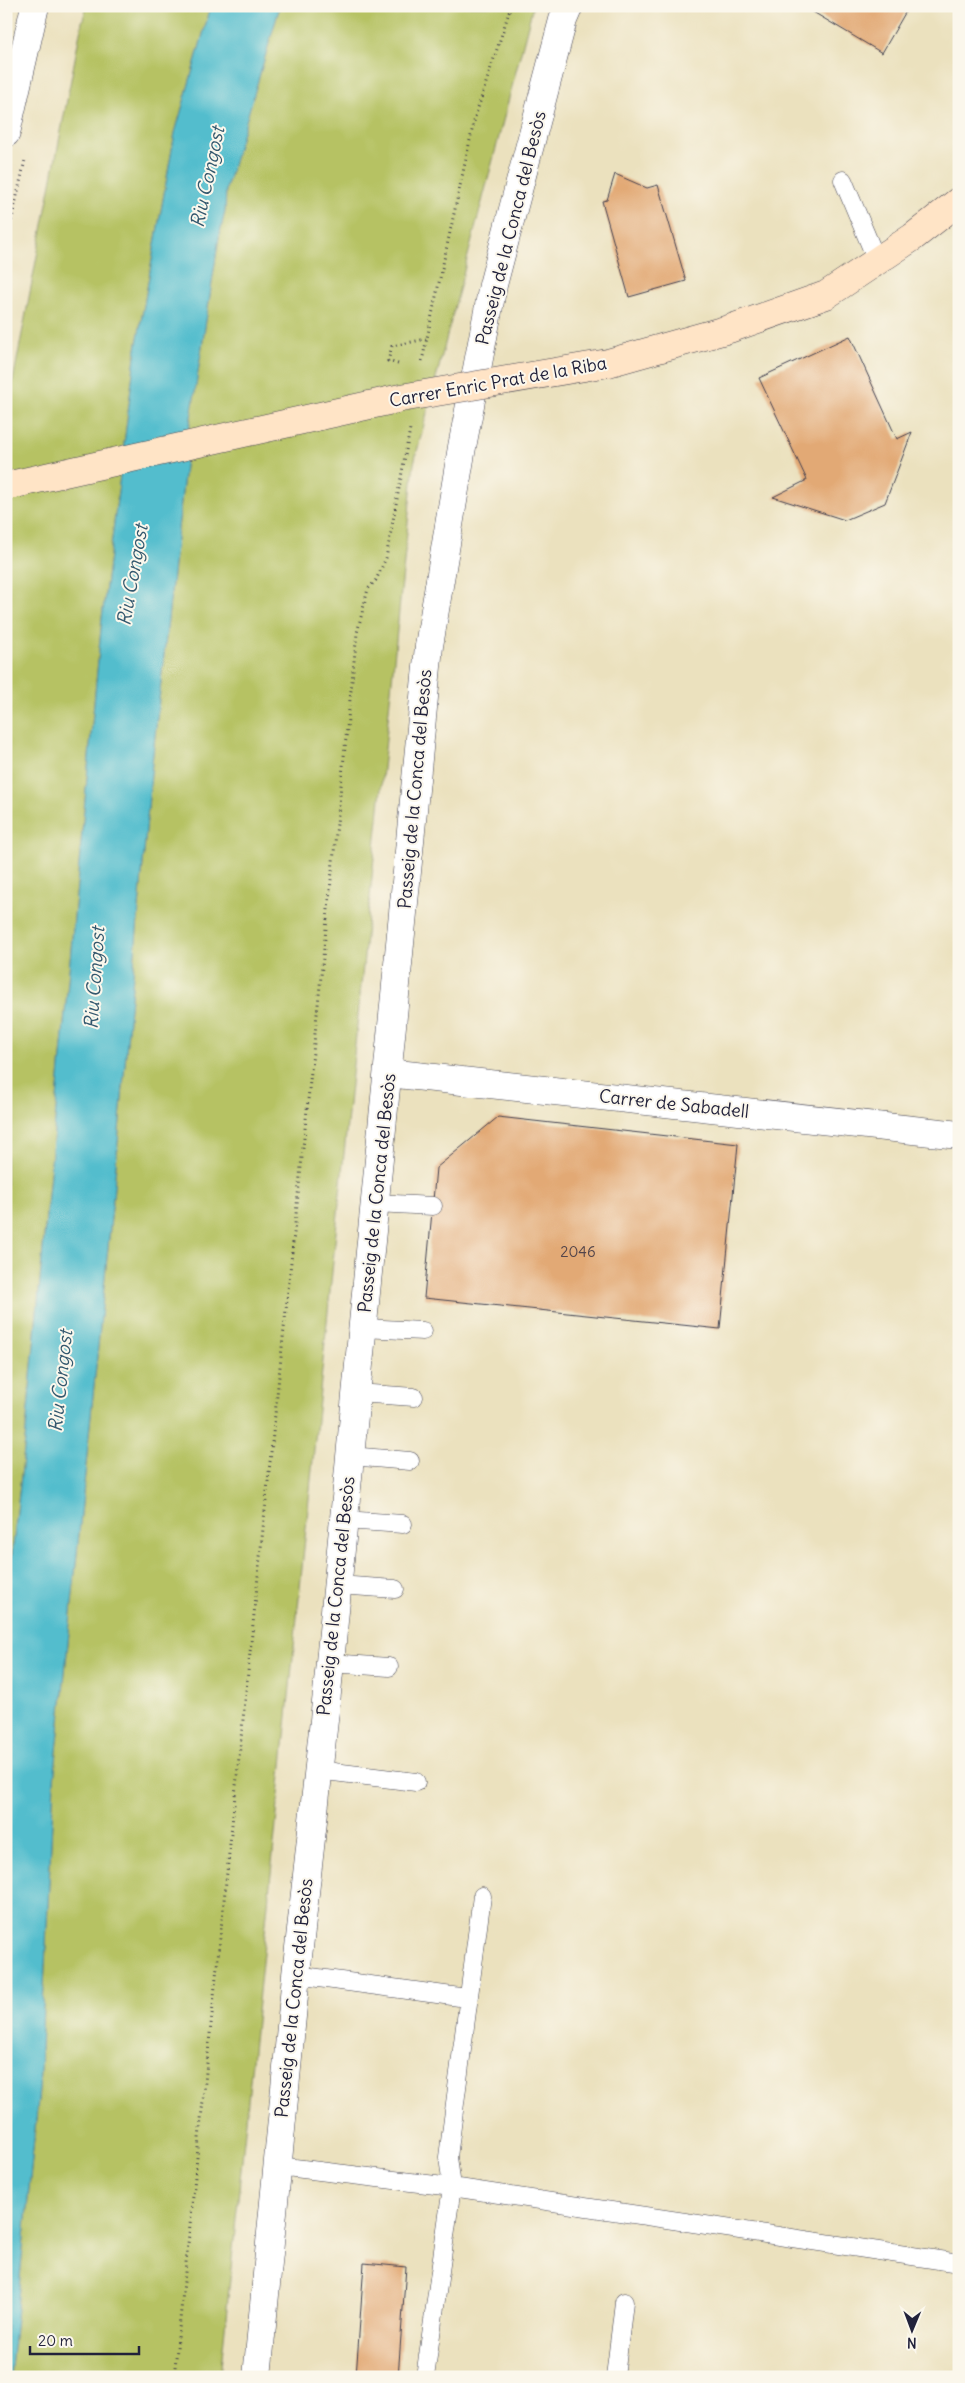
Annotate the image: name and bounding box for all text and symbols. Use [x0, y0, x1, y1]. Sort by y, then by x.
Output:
street label: Passeig de la Conca del Besòs [470, 108, 551, 347]
water label: Riu Congost [185, 122, 230, 230]
street label: Carrer Enric Prat de la Riba [387, 351, 609, 412]
water label: Riu Congost [111, 520, 153, 627]
street label: Passeig de la Conca del Besòs [393, 668, 436, 910]
water label: Riu Congost [78, 924, 110, 1030]
street label: Passeig de la Conca del Besòs [352, 1072, 401, 1314]
street label: Carrer de Sabadell [598, 1084, 750, 1123]
house number: 2046 [560, 1242, 596, 1261]
water label: Riu Congost [43, 1326, 78, 1433]
street label: Passeig de la Conca del Besòs [311, 1475, 360, 1717]
street label: Passeig de la Conca del Besòs [269, 1877, 318, 2119]
north arrow [888, 2306, 938, 2356]
scale bar [30, 2323, 139, 2355]
text: 20 m [38, 2331, 73, 2350]
text: N [907, 2334, 917, 2352]

